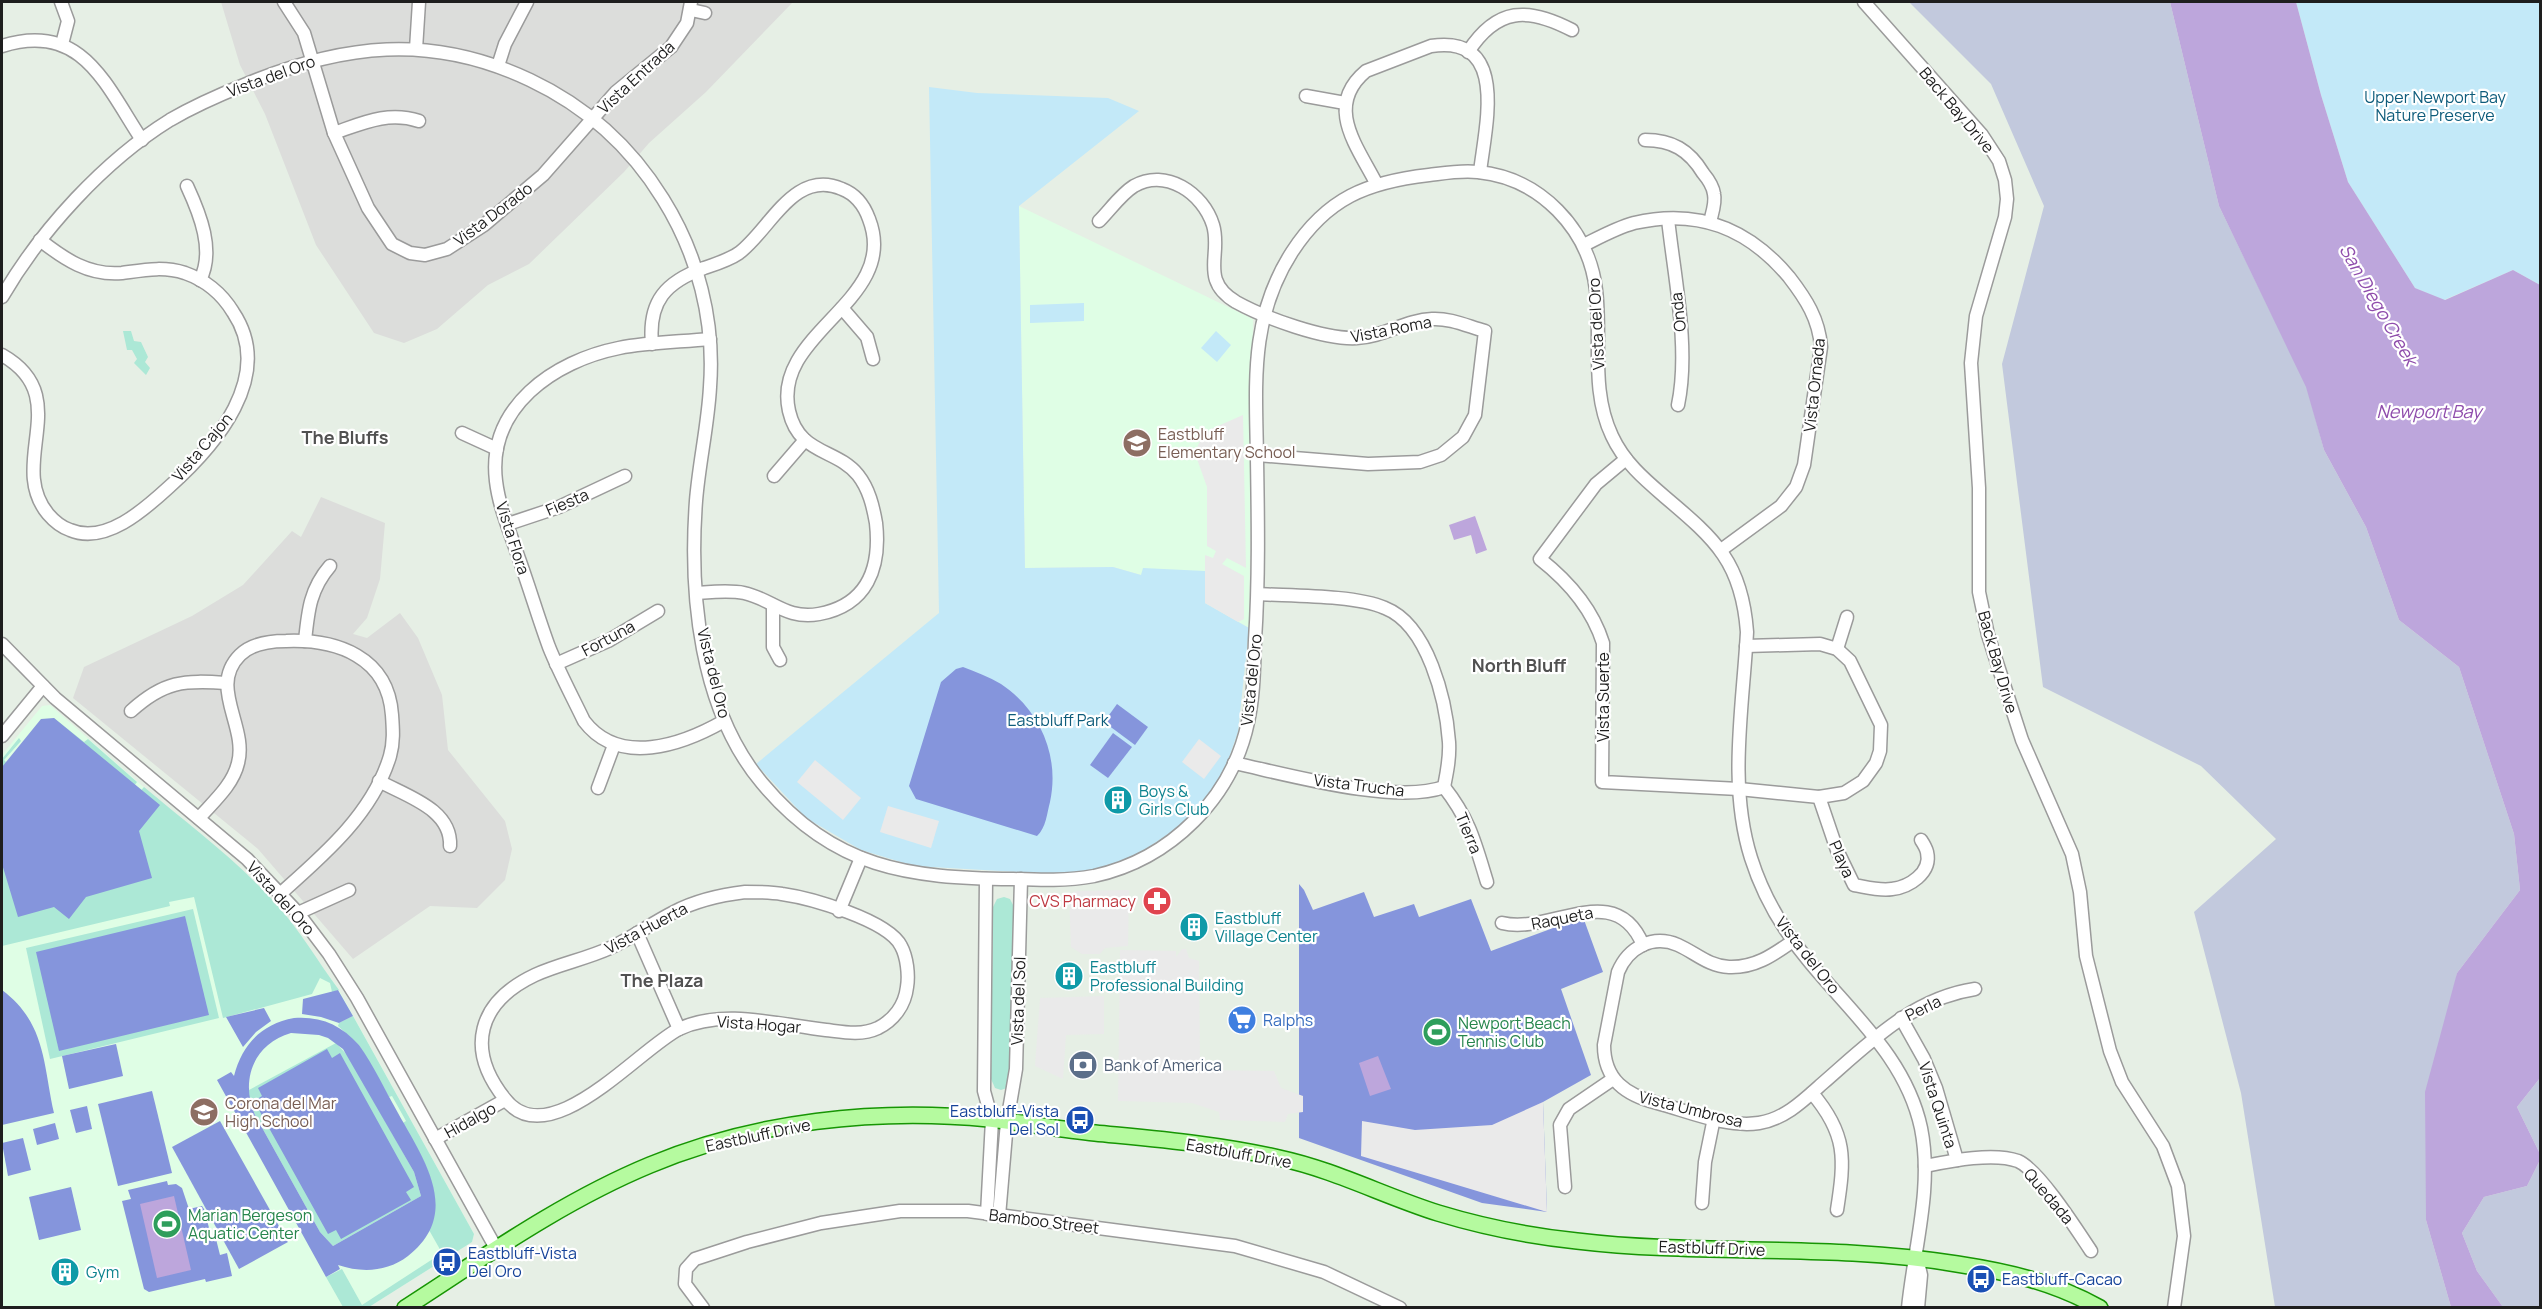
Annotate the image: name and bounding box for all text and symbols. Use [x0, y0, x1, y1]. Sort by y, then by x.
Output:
street label: Vista Entrada [593, 36, 679, 118]
street label: Vista del Oro [224, 50, 318, 102]
street label: Back Bay Drive [1915, 62, 1999, 158]
park label: Upper Newport Bay Nature Preserve [2364, 86, 2506, 126]
street label: Vista Dorado [449, 177, 537, 251]
water label: San Diego Creek [2334, 239, 2425, 372]
street label: Vista del Oro [1583, 277, 1609, 371]
street label: Onda [1665, 291, 1691, 333]
street label: Vista Roma [1349, 310, 1433, 348]
street label: Vista Ornada [1798, 337, 1830, 433]
water label: Newport Bay [2377, 399, 2484, 423]
street label: Vista Cajon [167, 408, 237, 486]
place label: Eastbluff Elementary School [1158, 423, 1296, 463]
district label: The Bluffs [302, 425, 389, 449]
school or university icon: Eastbluff Elementary School [1121, 427, 1153, 459]
street label: Fiesta [542, 483, 592, 521]
street label: Vista Flora [491, 499, 535, 577]
street label: Back Bay Drive [1973, 608, 2023, 716]
street label: Fortuna [578, 615, 638, 661]
street label: Vista del Oro [692, 626, 736, 720]
street label: Vista del Oro [1235, 633, 1267, 727]
street label: Vista Suerte [1592, 652, 1614, 742]
district label: North Bluff [1472, 653, 1566, 677]
park label: Eastbluff Park [1007, 709, 1110, 731]
street label: Vista Trucha [1312, 769, 1406, 801]
place label: Boys & Girls Club [1139, 780, 1209, 820]
building icon: Boys & Girls Club [1102, 784, 1134, 816]
street label: Tierra [1451, 809, 1487, 857]
street label: Playa [1824, 837, 1860, 881]
street label: Vista del Oro [242, 856, 320, 940]
pharmacy icon: CVS Pharmacy [1141, 885, 1173, 917]
place label: CVS Pharmacy [1029, 890, 1137, 912]
street label: Vista Huerta [601, 897, 691, 959]
street label: Raqueta [1529, 901, 1595, 935]
place label: Eastbluff Village Center [1215, 907, 1318, 947]
building icon: Eastbluff Village Center [1178, 911, 1210, 943]
street label: Vista del Oro [1771, 912, 1845, 998]
street label: Vista del Sol [1005, 956, 1031, 1046]
place label: Eastbluff Professional Building [1090, 956, 1244, 996]
building icon: Eastbluff Professional Building [1053, 960, 1085, 992]
district label: The Plaza [621, 968, 703, 992]
street label: Perla [1901, 990, 1945, 1026]
supermarket icon: Ralphs [1226, 1004, 1258, 1036]
place label: Ralphs [1263, 1009, 1313, 1031]
street label: Vista Hogar [716, 1010, 802, 1038]
place label: Newport Beach Tennis Club [1458, 1012, 1571, 1052]
sports icon: Newport Beach Tennis Club [1421, 1016, 1453, 1048]
bank icon: Bank of America [1067, 1049, 1099, 1081]
place label: Bank of America [1104, 1054, 1222, 1076]
street label: Vista Quinta [1914, 1059, 1962, 1151]
street label: Vista Umbrosa [1637, 1085, 1745, 1133]
place label: Corona del Mar High School [225, 1092, 337, 1132]
school or university icon: Corona del Mar High School [188, 1096, 220, 1128]
street label: Hidalgo [440, 1097, 500, 1143]
place label: Eastbluff-Vista Del Sol [950, 1100, 1059, 1140]
bus stop icon: Eastbluff-Vista Del Sol [1064, 1104, 1096, 1136]
street label: Eastbluff Drive [704, 1113, 812, 1157]
street label: Eastbluff Drive [1185, 1133, 1293, 1173]
street label: Quedada [2019, 1163, 2079, 1229]
street label: Bamboo Street [988, 1203, 1100, 1239]
place label: Marian Bergeson Aquatic Center [188, 1204, 312, 1244]
sports icon: Marian Bergeson Aquatic Center [151, 1208, 183, 1240]
street label: Eastbluff Drive [1658, 1235, 1766, 1261]
place label: Eastbluff-Vista Del Oro [468, 1242, 577, 1282]
bus stop icon: Eastbluff-Vista Del Oro [431, 1246, 463, 1278]
building icon: Gym [49, 1256, 81, 1288]
place label: Gym [86, 1261, 119, 1283]
bus stop icon: Eastbluff-Cacao [1965, 1263, 1997, 1295]
place label: Eastbluff-Cacao [2002, 1268, 2122, 1290]

